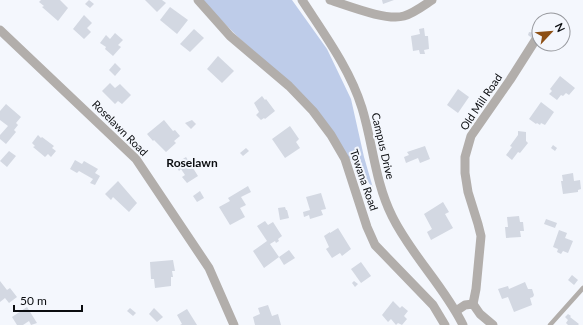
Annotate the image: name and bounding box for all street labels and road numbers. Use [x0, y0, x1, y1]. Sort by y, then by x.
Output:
street label: Old Mill Road [457, 71, 504, 132]
street label: Roselawn Road [90, 97, 151, 158]
street label: Campus Drive [370, 111, 398, 181]
street label: Towana Road [348, 147, 381, 212]

